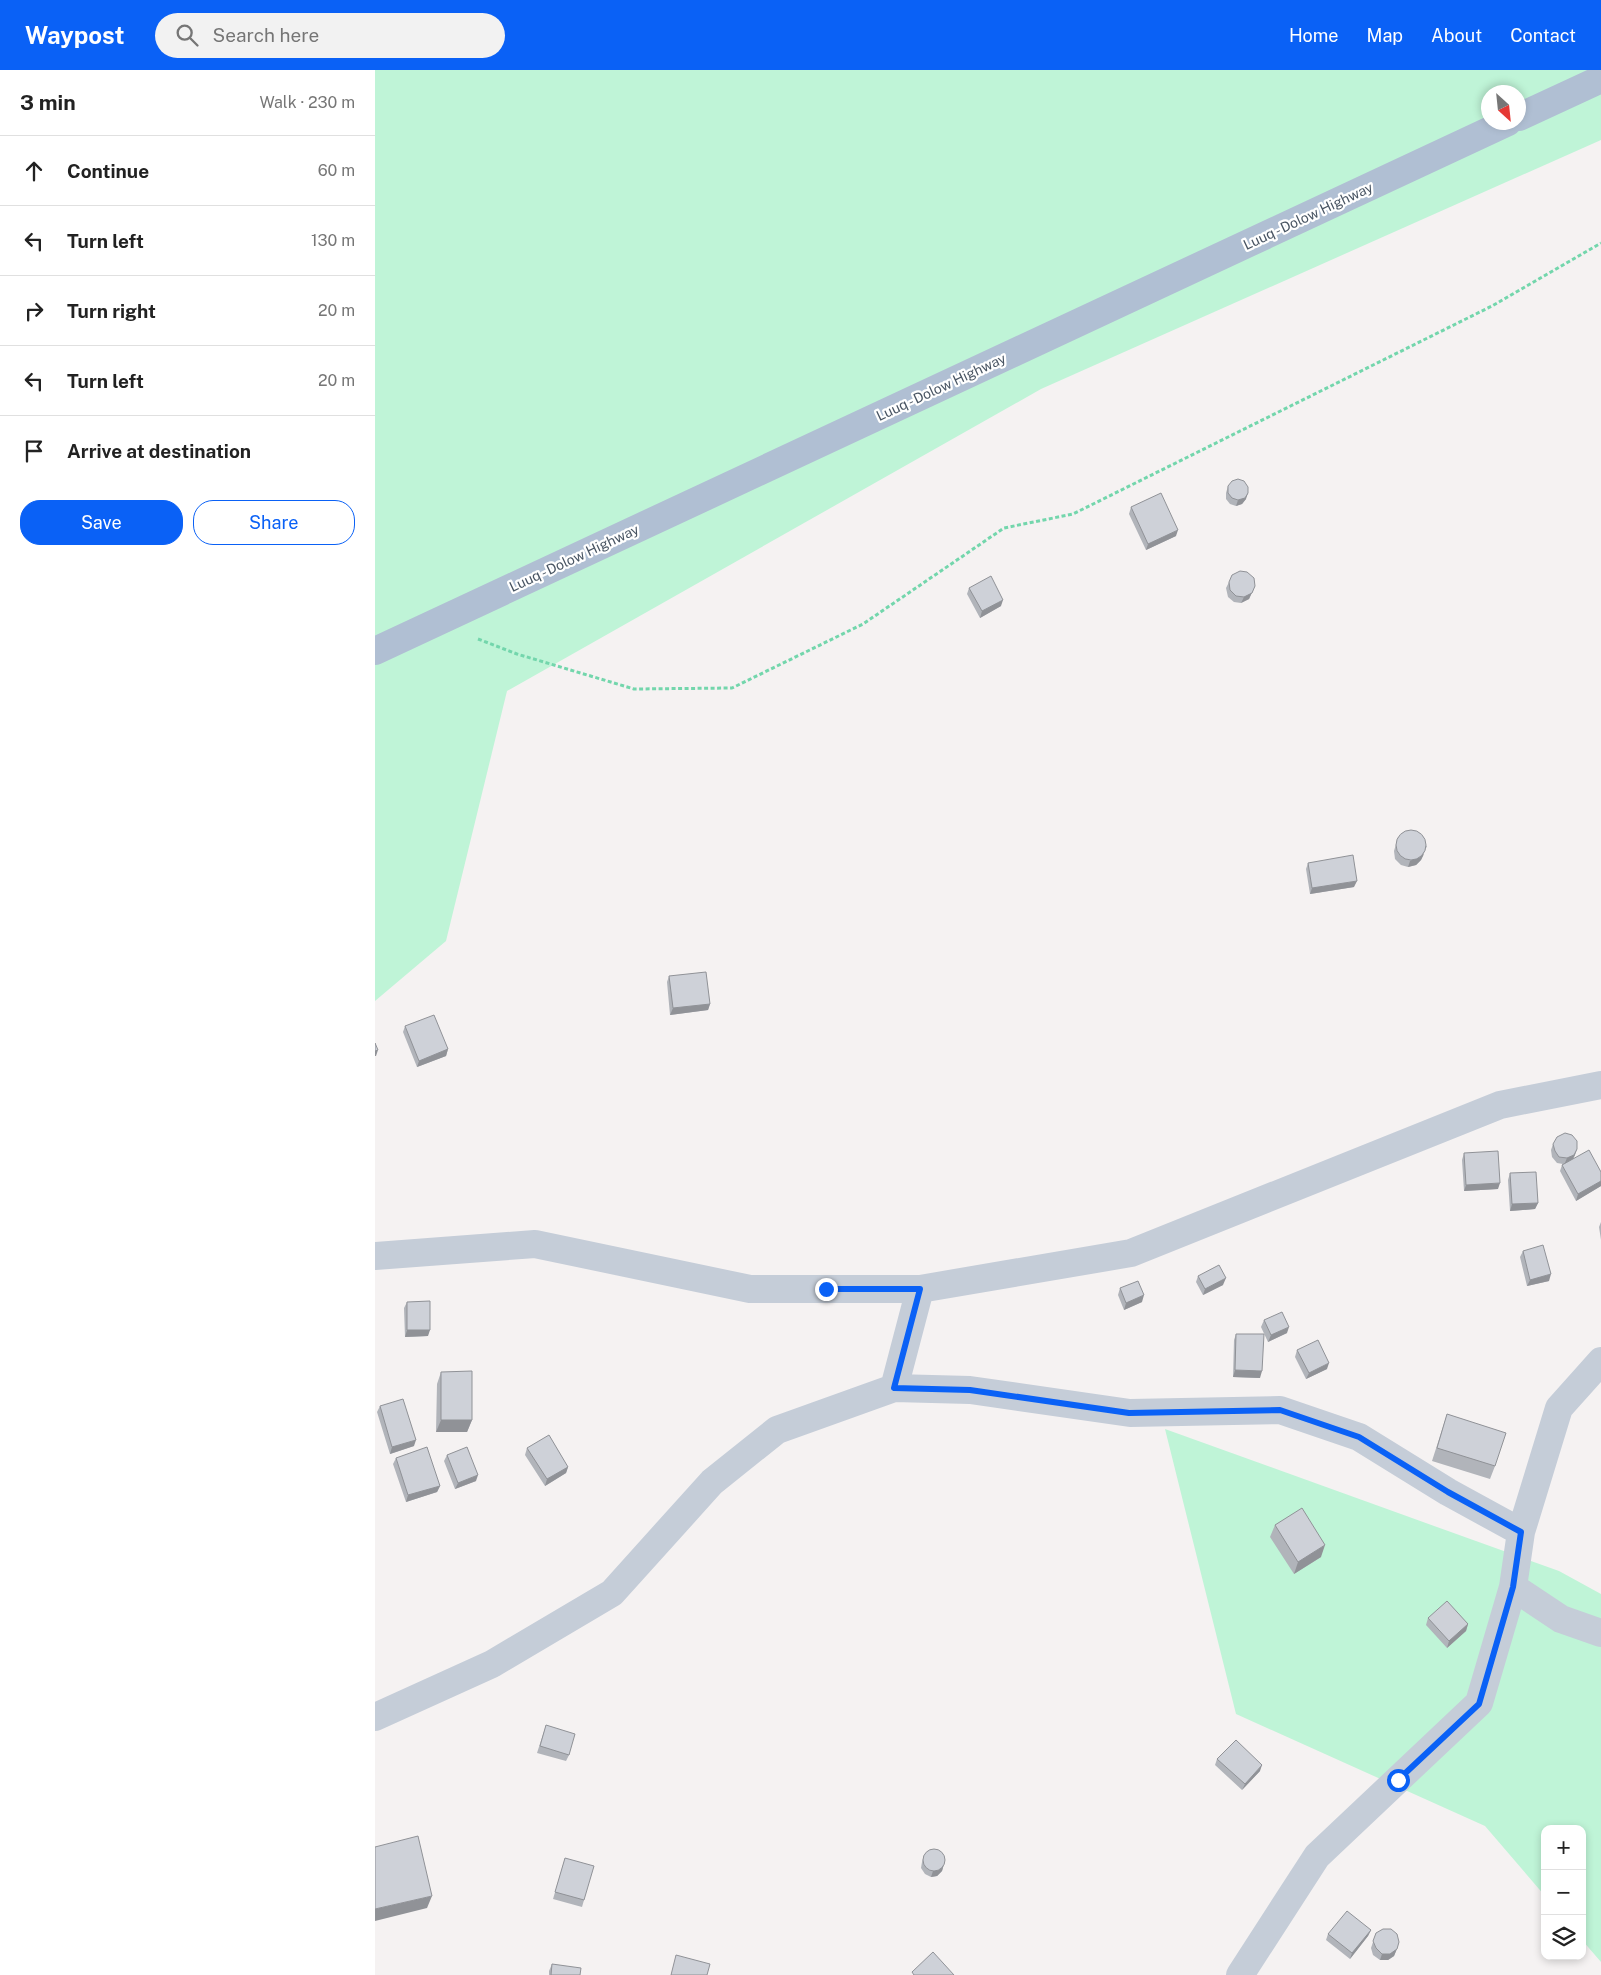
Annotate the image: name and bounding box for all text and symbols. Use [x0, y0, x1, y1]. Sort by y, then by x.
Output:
search box [155, 13, 505, 58]
text: Waypost [25, 21, 125, 49]
icon: search [173, 21, 201, 49]
text: Search here [213, 24, 319, 46]
text: Home [1289, 25, 1339, 46]
text: Map [1367, 25, 1403, 46]
text: About [1431, 25, 1482, 46]
text: Contact [1510, 25, 1576, 46]
north arrow [1481, 85, 1526, 130]
text: 3 min [20, 90, 76, 115]
text: Walk · 230 m [259, 93, 355, 112]
icon: ahead [20, 157, 48, 185]
text: Continue [67, 160, 149, 182]
text: 60 m [318, 161, 355, 180]
street label: Luuq - Dolow Highway [1241, 179, 1376, 253]
icon: left [20, 227, 48, 255]
text: Turn left [67, 230, 144, 252]
text: 130 m [311, 231, 355, 250]
icon: right [20, 297, 48, 325]
text: Turn right [67, 300, 156, 322]
text: 20 m [318, 301, 355, 320]
street label: Luuq - Dolow Highway [874, 350, 1009, 424]
icon: left [20, 367, 48, 395]
text: Turn left [67, 370, 144, 392]
text: 20 m [318, 371, 355, 390]
icon: arrive [20, 437, 48, 465]
text: Arrive at destination [67, 440, 251, 462]
button: Save [20, 500, 183, 545]
button: Share [193, 500, 355, 545]
street label: Luuq - Dolow Highway [507, 521, 642, 595]
route end [815, 1278, 838, 1301]
route start [1387, 1769, 1410, 1792]
map controls [1541, 1825, 1586, 1960]
button: + [1541, 1825, 1586, 1870]
button: − [1541, 1870, 1586, 1915]
button: layers [1541, 1915, 1586, 1960]

